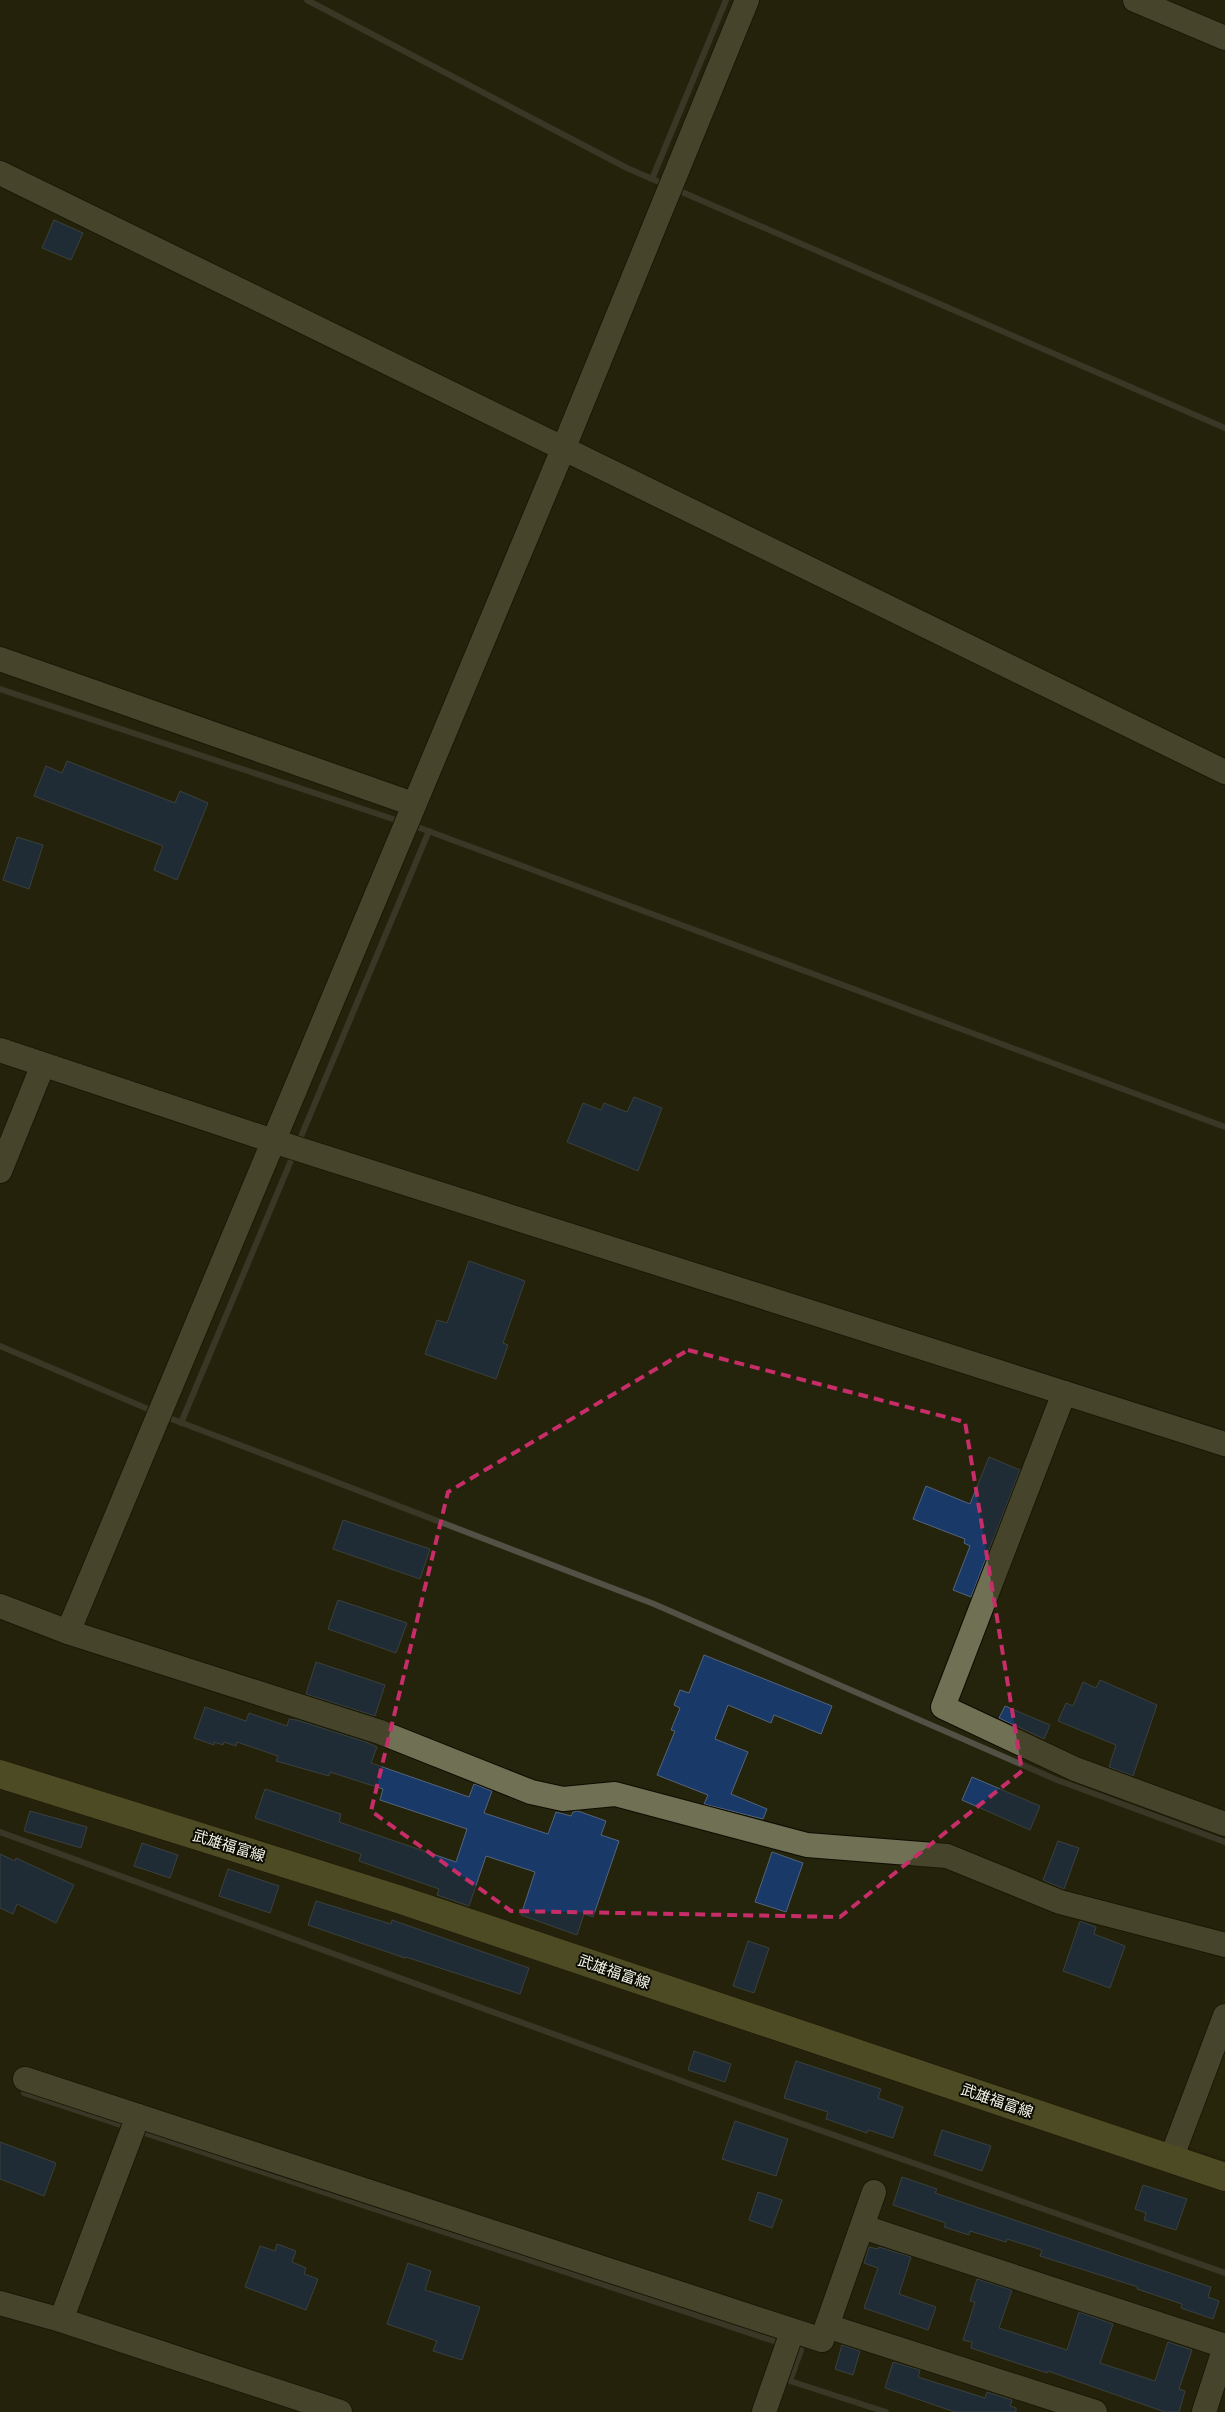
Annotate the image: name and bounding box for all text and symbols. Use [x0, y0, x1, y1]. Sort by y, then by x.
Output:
street label: 武雄福富線 [190, 1825, 268, 1866]
street label: 武雄福富線 [576, 1949, 653, 1993]
street label: 武雄福富線 [959, 2078, 1036, 2122]

